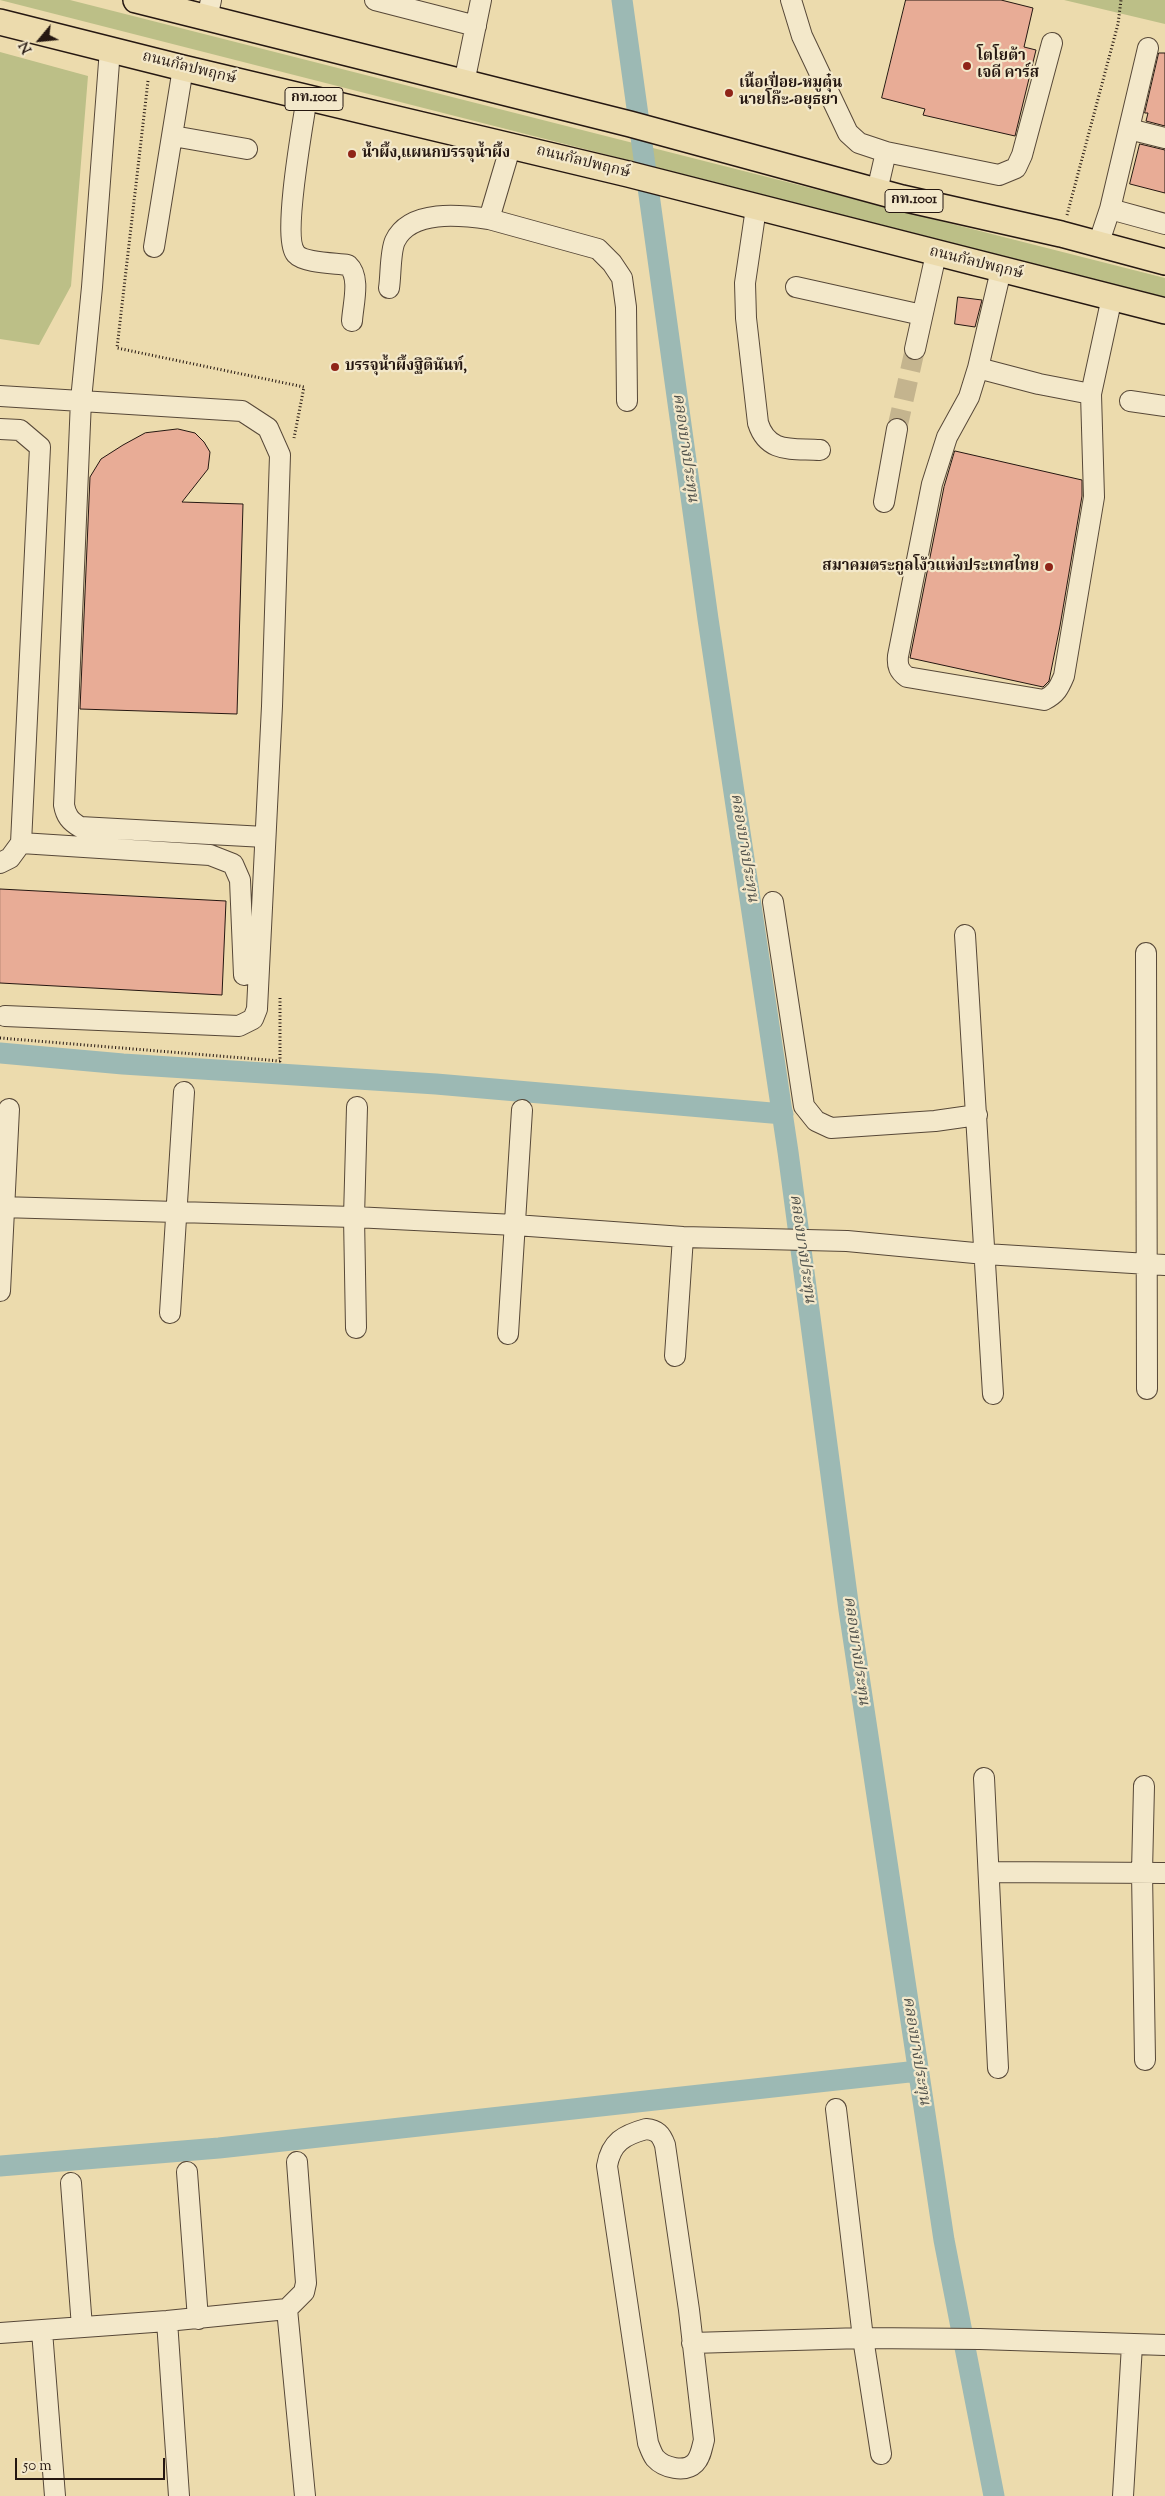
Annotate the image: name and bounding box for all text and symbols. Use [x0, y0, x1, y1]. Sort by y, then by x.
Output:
north arrow [15, 15, 65, 65]
text: N [15, 37, 38, 57]
place label: โตโยต้า เจดี คาร์ส [977, 48, 1039, 83]
street label: ถนนกัลปพฤกษ์ [140, 49, 238, 89]
marker: โตโยต้า เจดี คาร์ส [961, 60, 973, 72]
place label: เนื้อเปื่อย-หมูตุ๋น นายโก๊ะ-อยุธยา [739, 75, 842, 110]
marker: เนื้อเปื่อย-หมูตุ๋น นายโก๊ะ-อยุธยา [723, 87, 735, 99]
road number: กท.1001 [285, 88, 343, 110]
street label: ถนนกัลปพฤกษ์ [534, 143, 632, 183]
place label: น้ำผึ้ง,แผนกบรรจุน้ำผึ้ง [362, 145, 510, 163]
marker: น้ำผึ้ง,แผนกบรรจุน้ำผึ้ง [346, 148, 358, 160]
road number: กท.1001 [885, 190, 943, 212]
street label: ถนนกัลปพฤกษ์ [927, 244, 1025, 284]
place label: บรรจุน้ำผึ้งฐิตินันท์, [345, 358, 467, 376]
marker: บรรจุน้ำผึ้งฐิตินันท์, [329, 361, 341, 373]
water label: คลองบางประทุน [667, 392, 701, 504]
place label: สมาคมตระกูลโง้วแห่งประเทศไทย [822, 558, 1039, 576]
marker: สมาคมตระกูลโง้วแห่งประเทศไทย [1043, 561, 1055, 573]
water label: คลองบางประทุน [725, 792, 761, 904]
water label: คลองบางประทุน [784, 1193, 818, 1305]
water label: คลองบางประทุน [838, 1595, 872, 1707]
water label: คลองบางประทุน [897, 1995, 933, 2107]
scale bar [18, 2448, 168, 2480]
text: 50 m [23, 2456, 52, 2477]

